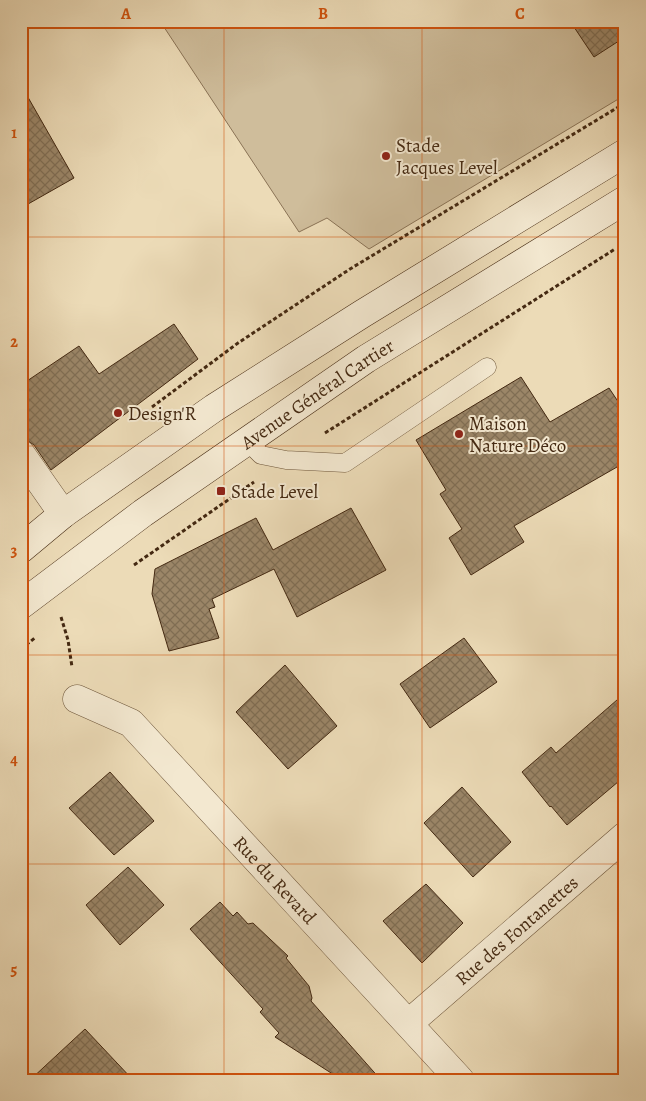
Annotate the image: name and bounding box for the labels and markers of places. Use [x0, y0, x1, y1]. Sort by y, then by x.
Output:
place label: Stade Jacques Level [396, 133, 498, 181]
marker: Stade Jacques Level [380, 150, 392, 162]
place label: Design'R [128, 401, 197, 427]
marker: Design'R [112, 407, 124, 419]
place label: Maison Nature Déco [469, 411, 566, 459]
marker: Maison Nature Déco [453, 428, 465, 440]
place label: Stade Level [231, 479, 318, 505]
marker: Stade Level [215, 485, 227, 497]

